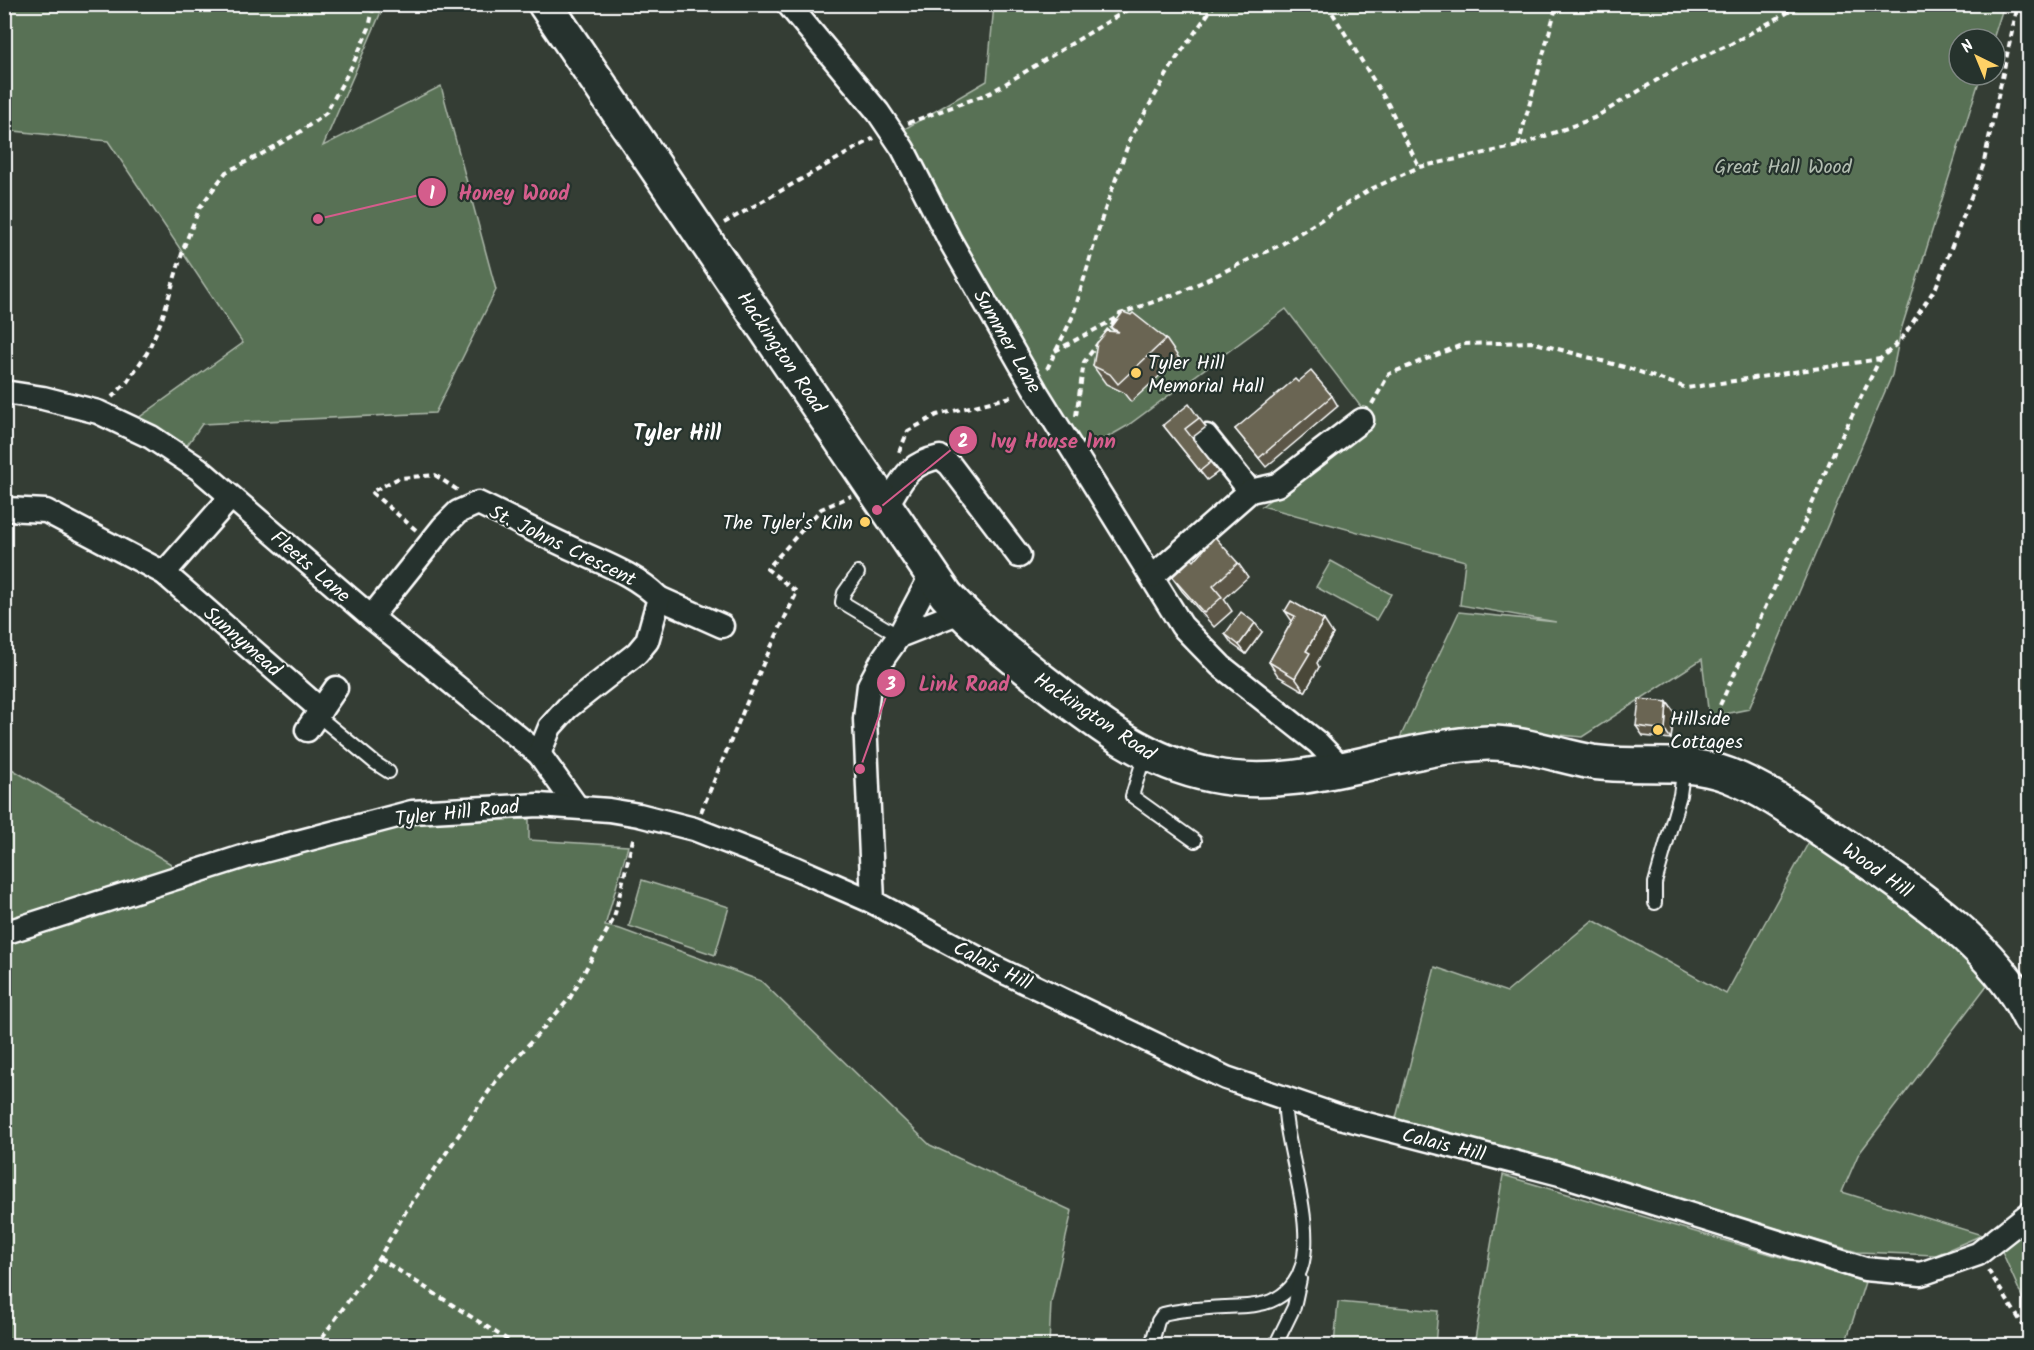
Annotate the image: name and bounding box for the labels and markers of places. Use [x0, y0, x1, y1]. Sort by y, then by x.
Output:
callout: Honey Wood [417, 173, 582, 212]
place label: Tyler Hill Memorial Hall [1148, 348, 1264, 403]
marker: Tyler Hill Memorial Hall [1129, 366, 1143, 380]
callout: Ivy House Inn [948, 421, 1128, 460]
place label: The Tyler's Kiln [722, 508, 853, 540]
marker: The Tyler's Kiln [858, 515, 872, 529]
callout: Link Road [876, 664, 1022, 703]
place label: Hillside Cottages [1670, 704, 1743, 759]
marker: Hillside Cottages [1651, 723, 1665, 737]

